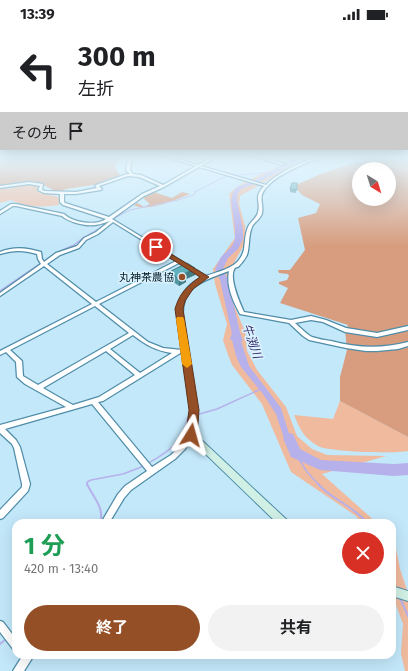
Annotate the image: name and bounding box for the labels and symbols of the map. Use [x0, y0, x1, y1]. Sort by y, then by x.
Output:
north arrow [352, 162, 396, 206]
pin [139, 230, 173, 264]
place label: 丸神茶農協 [119, 271, 174, 284]
marker: 丸神茶農協 [177, 272, 187, 282]
water label: 牛渕川 [240, 322, 265, 362]
position arrow [170, 414, 212, 456]

